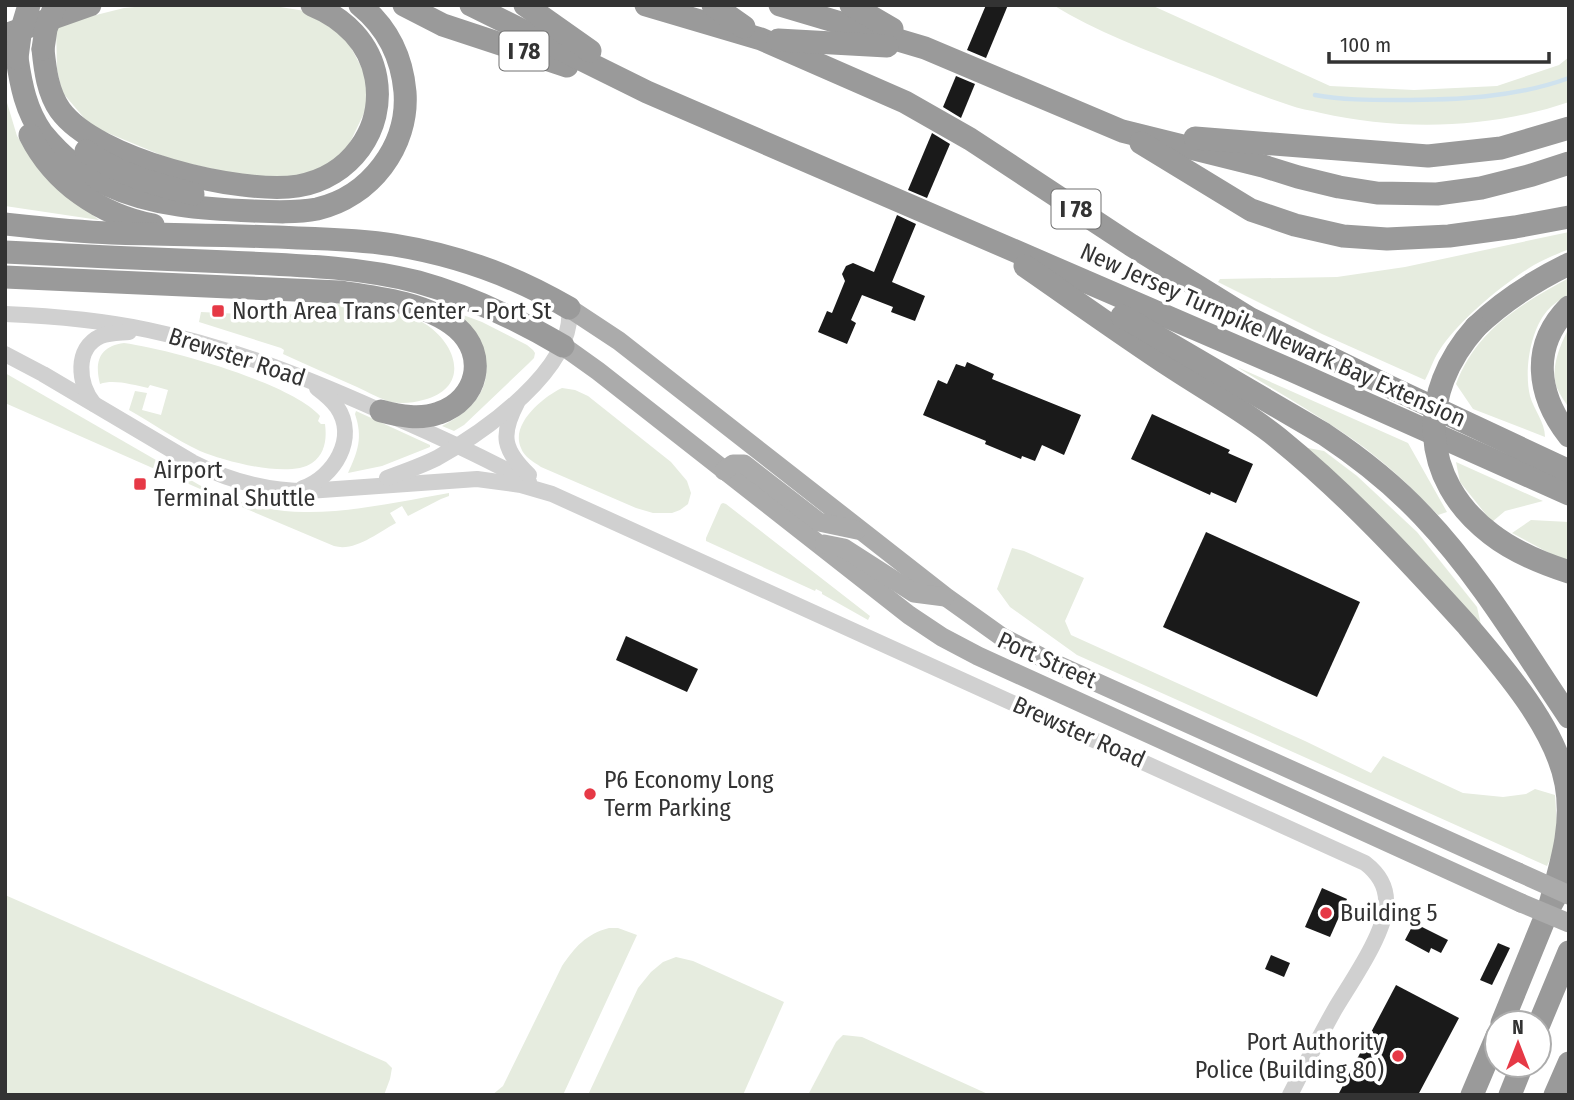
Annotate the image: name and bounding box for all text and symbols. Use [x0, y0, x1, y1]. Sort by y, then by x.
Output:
scale bar [1329, 21, 1550, 65]
road number: I 78 [500, 32, 548, 70]
text: 100 m [1340, 32, 1391, 58]
road number: I 78 [1052, 190, 1100, 229]
street label: New Jersey Turnpike Newark Bay Extension [1076, 237, 1470, 433]
place label: North Area Trans Center - Port St [232, 297, 552, 325]
marker: North Area Trans Center - Port St [210, 303, 226, 319]
street label: Brewster Road [165, 322, 309, 392]
place label: Airport Terminal Shuttle [154, 456, 315, 512]
marker: Airport Terminal Shuttle [132, 476, 148, 492]
street label: Port Street [993, 626, 1101, 694]
street label: Brewster Road [1009, 690, 1149, 774]
place label: P6 Economy Long Term Parking [604, 766, 774, 822]
marker: P6 Economy Long Term Parking [582, 786, 598, 802]
place label: Building 5 [1340, 899, 1437, 927]
marker: Building 5 [1318, 905, 1334, 921]
north arrow [1483, 1009, 1553, 1079]
text: N [1512, 1016, 1524, 1039]
place label: Port Authority Police (Building 80) [1195, 1028, 1384, 1084]
marker: Port Authority Police (Building 80) [1390, 1048, 1406, 1064]

